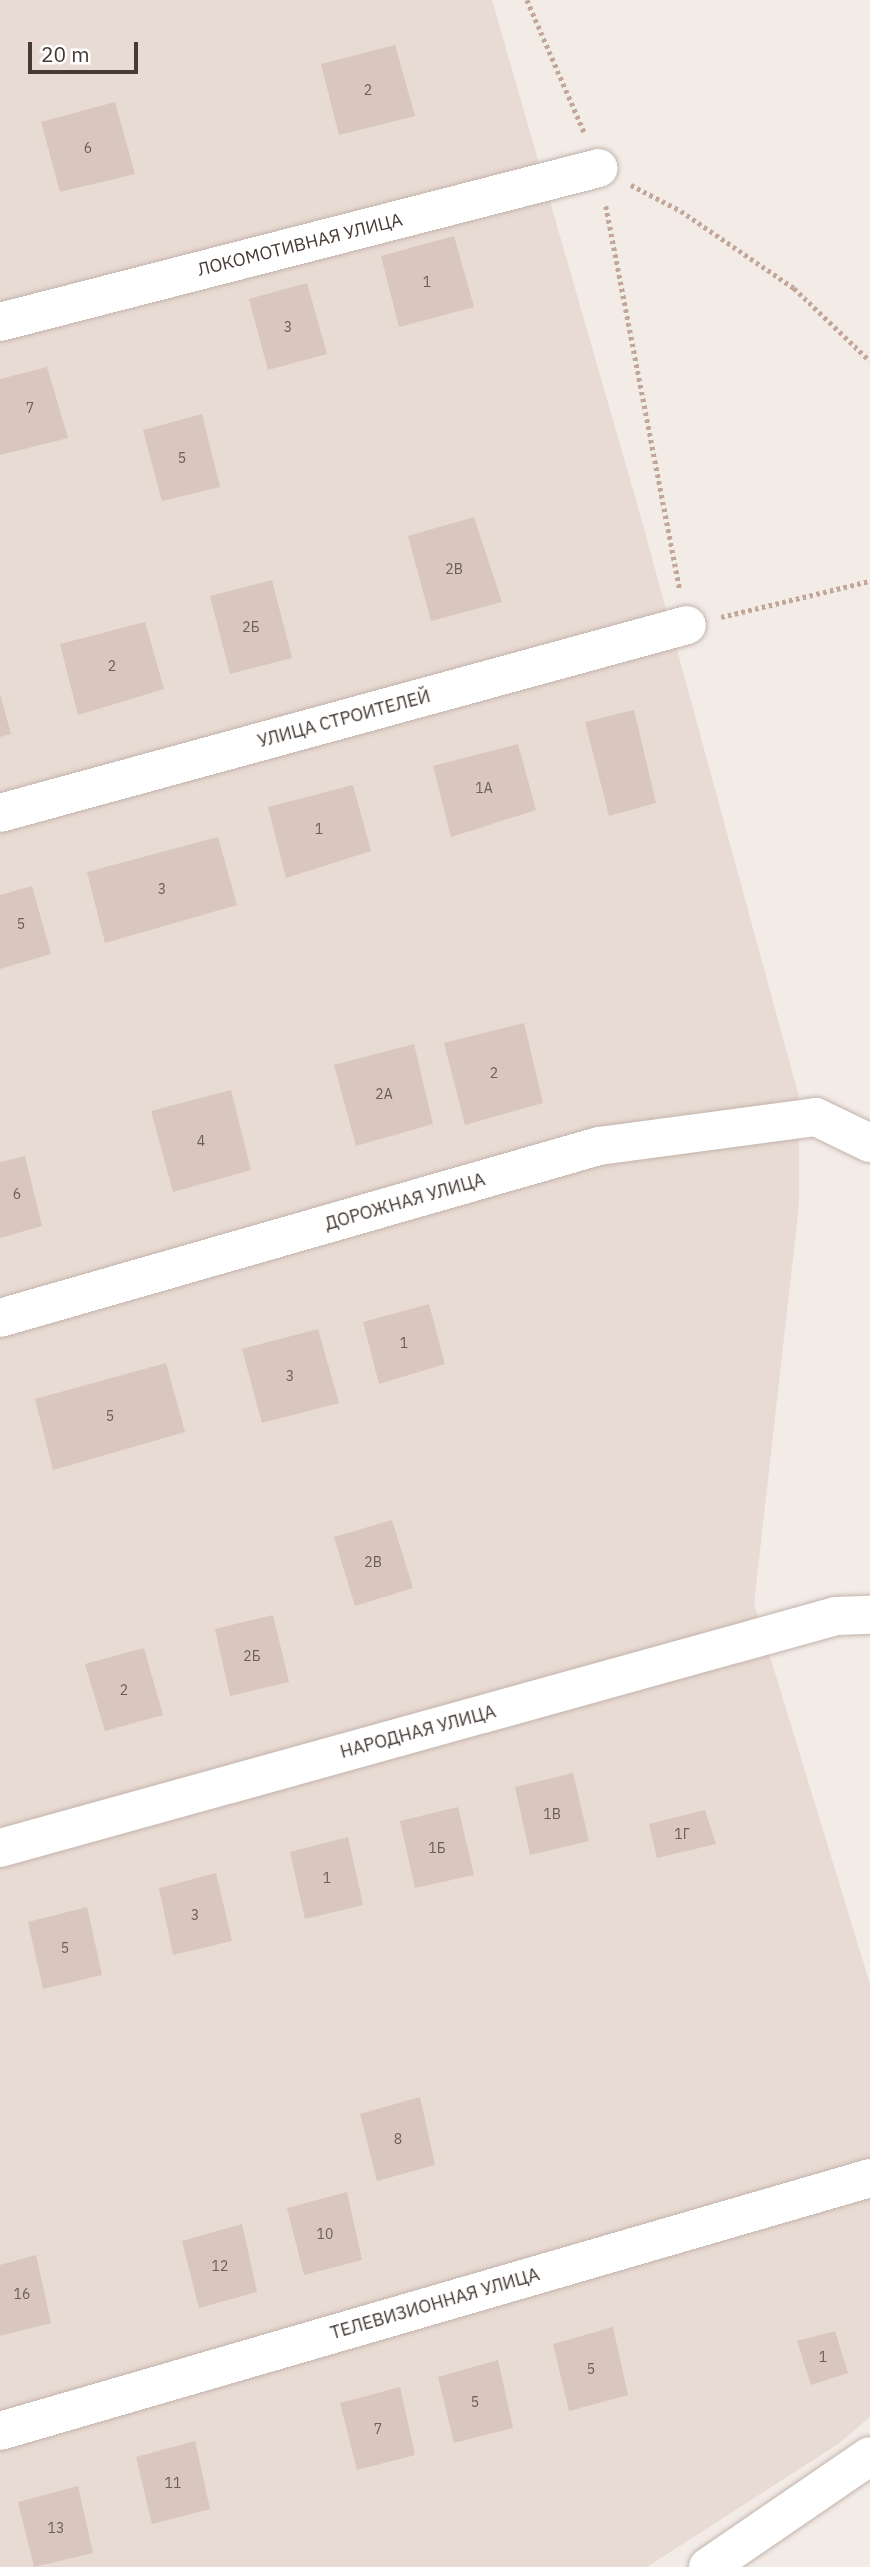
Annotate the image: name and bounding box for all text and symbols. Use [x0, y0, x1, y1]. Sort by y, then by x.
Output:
scale bar [32, 28, 142, 72]
text: 20 m [41, 40, 90, 68]
house number: 2 [364, 82, 372, 98]
house number: 6 [84, 140, 92, 156]
street label: ЛОКОМОТИВНАЯ УЛИЦА [195, 209, 405, 281]
house number: 1 [423, 274, 431, 290]
house number: 3 [284, 319, 292, 335]
house number: 7 [26, 400, 34, 416]
house number: 5 [178, 450, 186, 466]
house number: 2В [445, 561, 463, 577]
house number: 2Б [242, 619, 260, 635]
house number: 2 [108, 658, 116, 674]
street label: УЛИЦА СТРОИТЕЛЕЙ [255, 686, 433, 752]
house number: 1А [475, 780, 493, 796]
house number: 1 [315, 821, 323, 837]
house number: 3 [158, 881, 166, 897]
house number: 5 [17, 916, 25, 932]
house number: 2 [490, 1065, 498, 1081]
house number: 2А [375, 1086, 393, 1102]
house number: 4 [197, 1133, 205, 1149]
street label: ДОРОЖНАЯ УЛИЦА [322, 1169, 488, 1235]
house number: 6 [13, 1186, 21, 1202]
house number: 1 [400, 1335, 408, 1351]
house number: 3 [286, 1368, 294, 1384]
house number: 5 [106, 1408, 114, 1424]
house number: 2В [364, 1554, 382, 1570]
house number: 2Б [243, 1648, 261, 1664]
house number: 2 [120, 1682, 128, 1698]
street label: НАРОДНАЯ УЛИЦА [338, 1701, 498, 1763]
house number: 1В [543, 1806, 561, 1822]
house number: 1Г [674, 1826, 690, 1842]
house number: 1Б [428, 1840, 446, 1856]
house number: 1 [323, 1870, 331, 1886]
house number: 3 [191, 1907, 199, 1923]
house number: 5 [61, 1940, 69, 1956]
house number: 8 [394, 2131, 402, 2147]
house number: 10 [317, 2226, 333, 2242]
house number: 12 [212, 2258, 228, 2274]
street label: ТЕЛЕВИЗИОННАЯ УЛИЦА [328, 2264, 542, 2344]
house number: 16 [14, 2286, 30, 2302]
house number: 1 [819, 2349, 827, 2365]
house number: 5 [587, 2361, 595, 2377]
house number: 5 [471, 2394, 479, 2410]
house number: 7 [374, 2421, 382, 2437]
house number: 11 [165, 2475, 181, 2491]
house number: 13 [48, 2520, 64, 2536]

